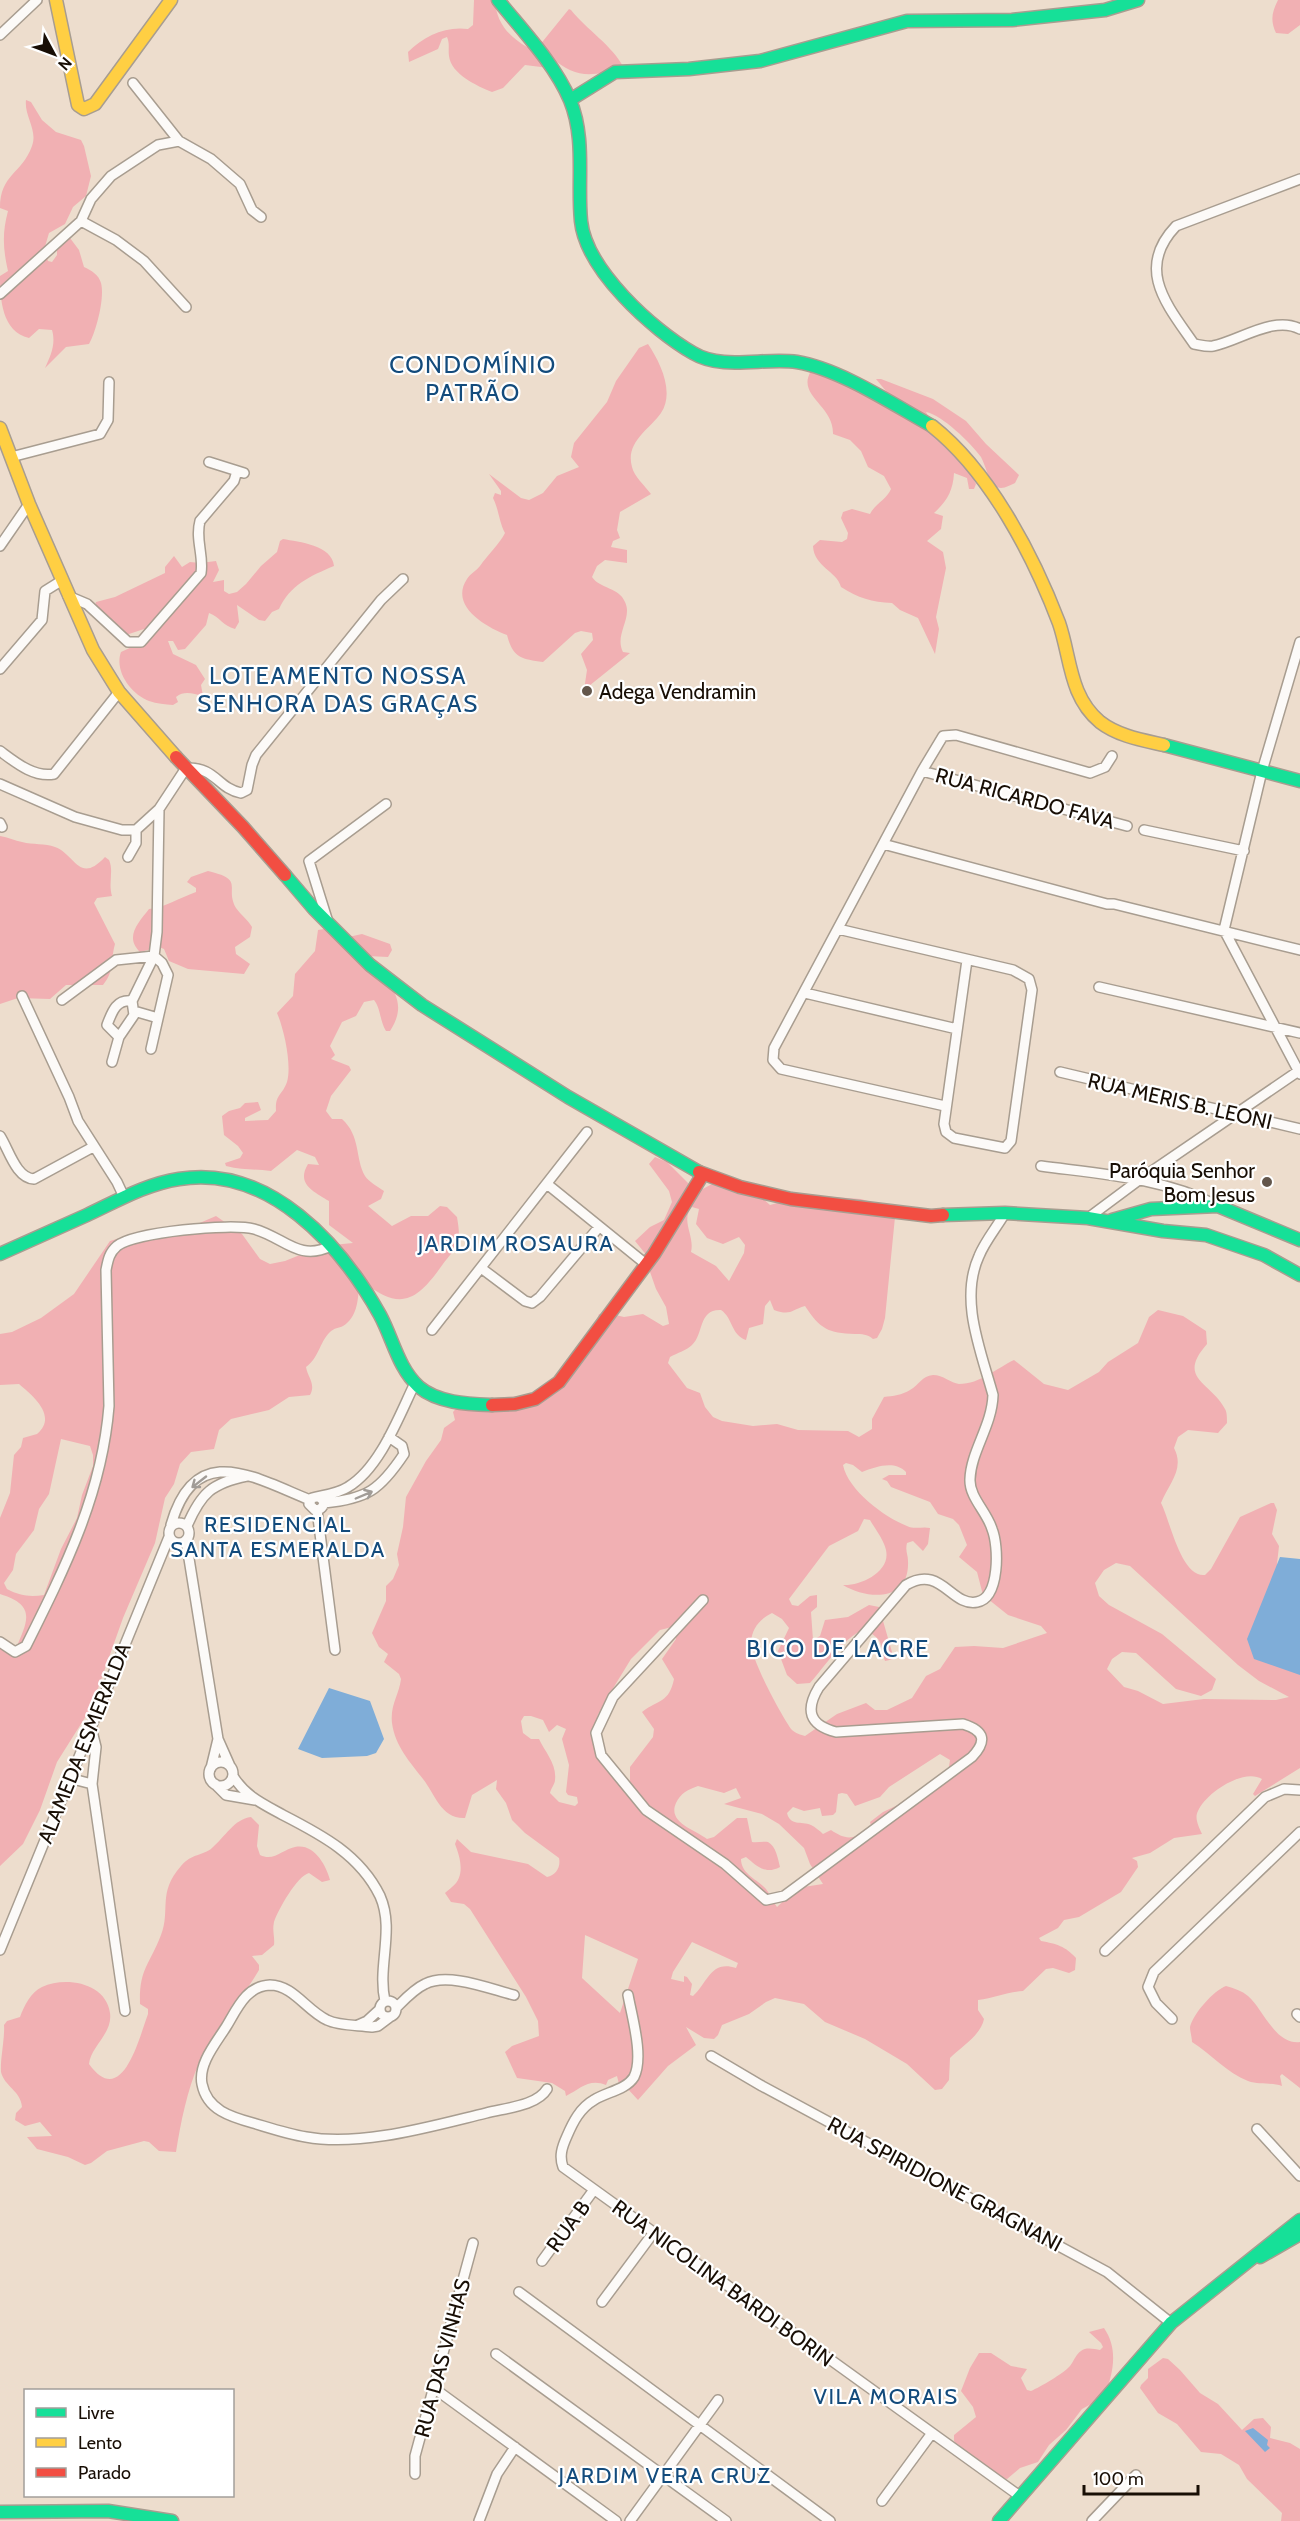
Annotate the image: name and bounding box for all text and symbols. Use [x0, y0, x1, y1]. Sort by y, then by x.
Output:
north arrow [24, 24, 84, 84]
text: N [54, 53, 76, 74]
district label: CONDOMÍNIO PATRÃO [389, 350, 557, 407]
district label: LOTEAMENTO NOSSA SENHORA DAS GRAÇAS [197, 661, 479, 718]
place label: Adega Vendramin [599, 679, 756, 704]
marker: Adega Vendramin [580, 684, 594, 698]
street label: RUA RICARDO FAVA [933, 762, 1117, 834]
street label: RUA MERIS B. LEONI [1085, 1068, 1275, 1134]
place label: Paróquia Senhor Bom Jesus [1109, 1158, 1255, 1207]
marker: Paróquia Senhor Bom Jesus [1260, 1175, 1274, 1189]
district label: JARDIM ROSAURA [417, 1230, 614, 1257]
one-way arrow [191, 1475, 207, 1488]
one-way arrow [355, 1489, 373, 1500]
district label: RESIDENCIAL SANTA ESMERALDA [170, 1511, 386, 1563]
district label: BICO DE LACRE [746, 1634, 930, 1663]
street label: ALAMEDA ESMERALDA [32, 1639, 136, 1847]
street label: RUA SPIRIDIONE GRAGNANI [823, 2111, 1067, 2257]
street label: RUA NICOLINA BARDI BORIN [607, 2194, 839, 2372]
street label: RUA B [541, 2195, 595, 2257]
street label: RUA DAS VINHAS [409, 2276, 475, 2440]
district label: VILA MORAIS [813, 2383, 959, 2410]
legend [24, 2389, 234, 2497]
text: Livre [78, 2402, 114, 2424]
text: Lento [78, 2432, 122, 2454]
scale bar [1084, 2458, 1198, 2496]
text: Parado [78, 2462, 131, 2484]
district label: JARDIM VERA CRUZ [558, 2462, 771, 2489]
text: 100 m [1093, 2468, 1144, 2490]

